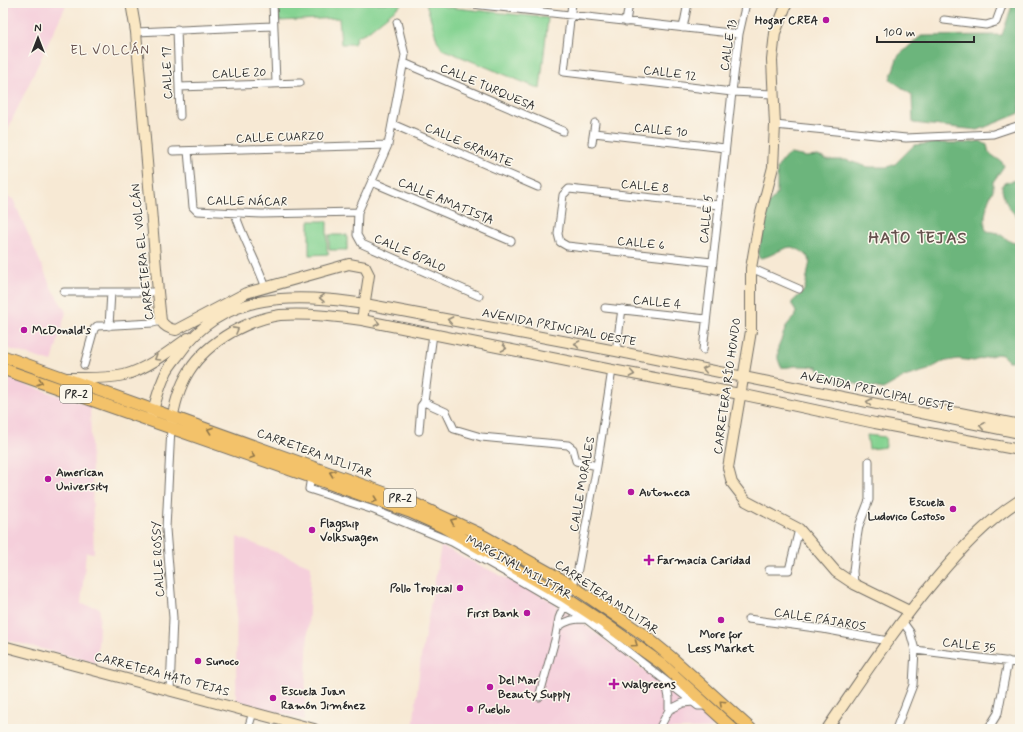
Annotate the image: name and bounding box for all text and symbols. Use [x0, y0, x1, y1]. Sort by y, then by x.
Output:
place label: Hogar CREA [755, 13, 818, 30]
marker: Hogar CREA [821, 15, 831, 25]
north arrow [18, 18, 58, 58]
street label: CALLE 13 [717, 18, 741, 72]
scale bar [877, 18, 974, 44]
text: N [34, 22, 42, 36]
text: 100 m [883, 25, 915, 41]
district label: EL VOLCÁN [70, 41, 150, 59]
street label: CALLE 17 [159, 46, 177, 100]
street label: CALLE TURQUESA [437, 61, 538, 115]
street label: CALLE 12 [642, 63, 697, 85]
street label: CALLE 20 [212, 65, 267, 83]
street label: CALLE GRANATE [422, 120, 516, 172]
street label: CALLE 10 [633, 120, 689, 142]
street label: CALLE CUARZO [236, 128, 325, 148]
street label: CALLE AMATISTA [395, 174, 496, 229]
street label: CALLE 8 [620, 177, 670, 197]
street label: CARRETERA EL VOLCÁN [128, 183, 158, 321]
street label: CALLE NÁCAR [207, 193, 288, 211]
street label: CALLE 5 [696, 194, 717, 244]
district label: HATO TEJAS [869, 228, 967, 249]
street label: CALLE ÓPALO [371, 231, 448, 277]
street label: CALLE 6 [616, 234, 665, 254]
street label: CALLE 4 [632, 293, 682, 313]
one-way arrow [319, 294, 325, 303]
street label: AVENIDA PRINCIPAL OESTE [481, 305, 637, 351]
one-way arrow [447, 316, 453, 324]
street label: CARRETERA RÍO HONDO [710, 317, 745, 455]
one-way arrow [374, 318, 380, 326]
place label: McDonald's [32, 323, 92, 339]
marker: McDonald's [19, 325, 29, 335]
one-way arrow [232, 327, 239, 334]
one-way arrow [574, 340, 581, 348]
one-way arrow [501, 344, 507, 352]
one-way arrow [154, 354, 161, 361]
one-way arrow [702, 366, 708, 374]
street label: AVENIDA PRINCIPAL OESTE [799, 368, 955, 416]
one-way arrow [628, 369, 635, 378]
one-way arrow [36, 377, 43, 385]
road number: PR-2 [60, 385, 92, 403]
one-way arrow [866, 399, 872, 407]
one-way arrow [979, 422, 985, 430]
street label: CARRETERA MILITAR [254, 425, 376, 483]
one-way arrow [206, 426, 213, 434]
street label: CALLE MORALES [567, 435, 599, 533]
one-way arrow [249, 451, 256, 460]
place label: American University [56, 465, 109, 495]
one-way arrow [329, 470, 336, 478]
marker: American University [43, 474, 53, 484]
place label: Automeca [639, 485, 690, 501]
marker: Automeca [626, 487, 636, 497]
road number: PR-2 [384, 489, 416, 507]
one-way arrow [371, 495, 378, 503]
place label: Escuela Ludovico Costoso [867, 495, 945, 525]
marker: Escuela Ludovico Costoso [948, 504, 958, 514]
place label: Flagship Volkswagen [320, 516, 378, 547]
one-way arrow [450, 518, 457, 526]
street label: CALLE ROSSY [149, 520, 169, 598]
marker: Flagship Volkswagen [307, 525, 317, 535]
street label: MARGINAL MILITAR [463, 532, 575, 604]
place label: Farmacia Caridad [657, 553, 751, 569]
marker: Farmacia Caridad [644, 555, 654, 565]
street label: CARRETERA MILITAR [551, 557, 662, 639]
place label: Pollo Tropical [390, 581, 453, 597]
marker: Pollo Tropical [455, 583, 465, 593]
street label: CALLE PÁJAROS [773, 605, 867, 635]
place label: First Bank [467, 606, 519, 622]
marker: First Bank [522, 608, 532, 618]
marker: More for Less Market [716, 615, 726, 625]
place label: More for Less Market [688, 627, 755, 657]
street label: CALLE 35 [941, 635, 996, 657]
one-way arrow [630, 639, 637, 646]
street label: CARRETERA HATO TEJAS [93, 649, 231, 701]
place label: Sunoco [206, 654, 239, 670]
marker: Sunoco [193, 656, 203, 666]
place label: Del Mar Beauty Supply [498, 673, 571, 703]
place label: Walgreens [621, 677, 676, 694]
marker: Walgreens [609, 679, 619, 689]
marker: Del Mar Beauty Supply [485, 682, 495, 692]
place label: Escuela Juan Ramón Jiménez [281, 684, 366, 714]
marker: Escuela Juan Ramón Jiménez [268, 693, 278, 703]
one-way arrow [719, 700, 727, 707]
place label: Pueblo [478, 702, 510, 718]
marker: Pueblo [465, 704, 475, 714]

